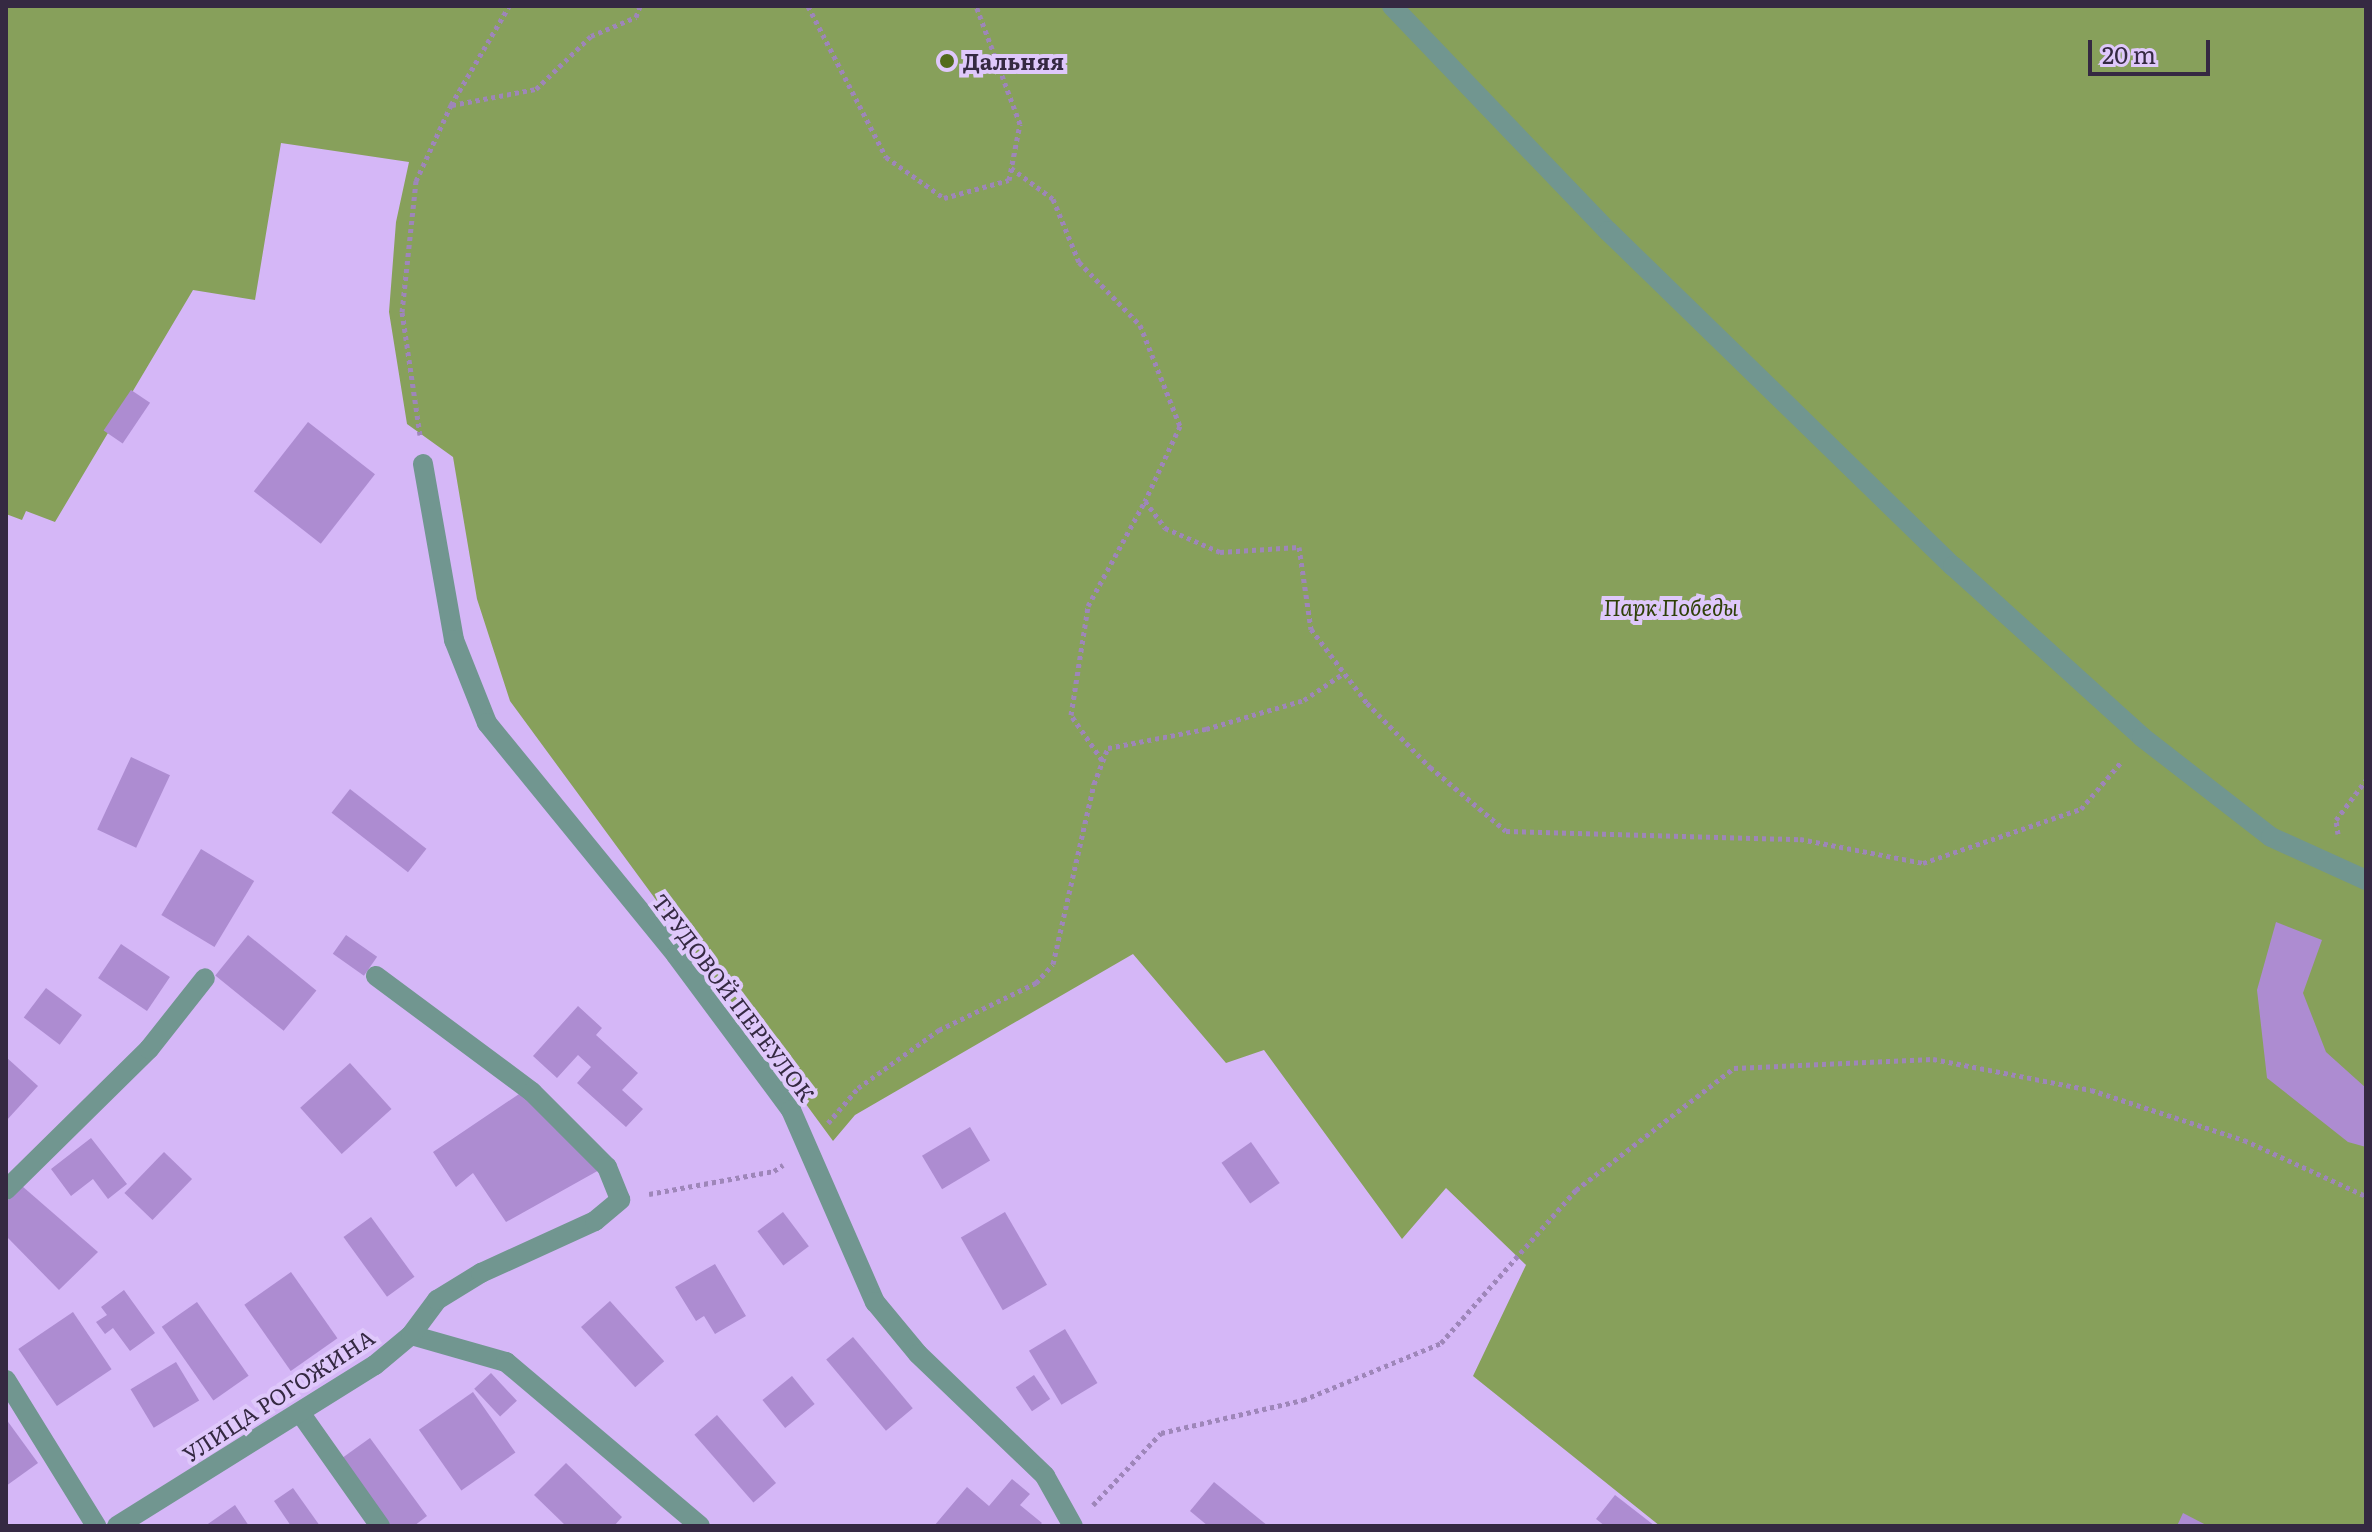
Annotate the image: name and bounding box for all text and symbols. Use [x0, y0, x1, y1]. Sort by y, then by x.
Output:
scale bar [2092, 24, 2214, 74]
text: 20 m [2102, 36, 2156, 71]
place label: Дальняя [963, 48, 1064, 74]
marker: Дальняя [938, 52, 956, 70]
park label: Парк Победы [1603, 594, 1739, 620]
street label: ТРУДОВОЙ ПЕРЕУЛОК [647, 888, 821, 1106]
street label: УЛИЦА РОГОЖИНА [177, 1323, 379, 1467]

